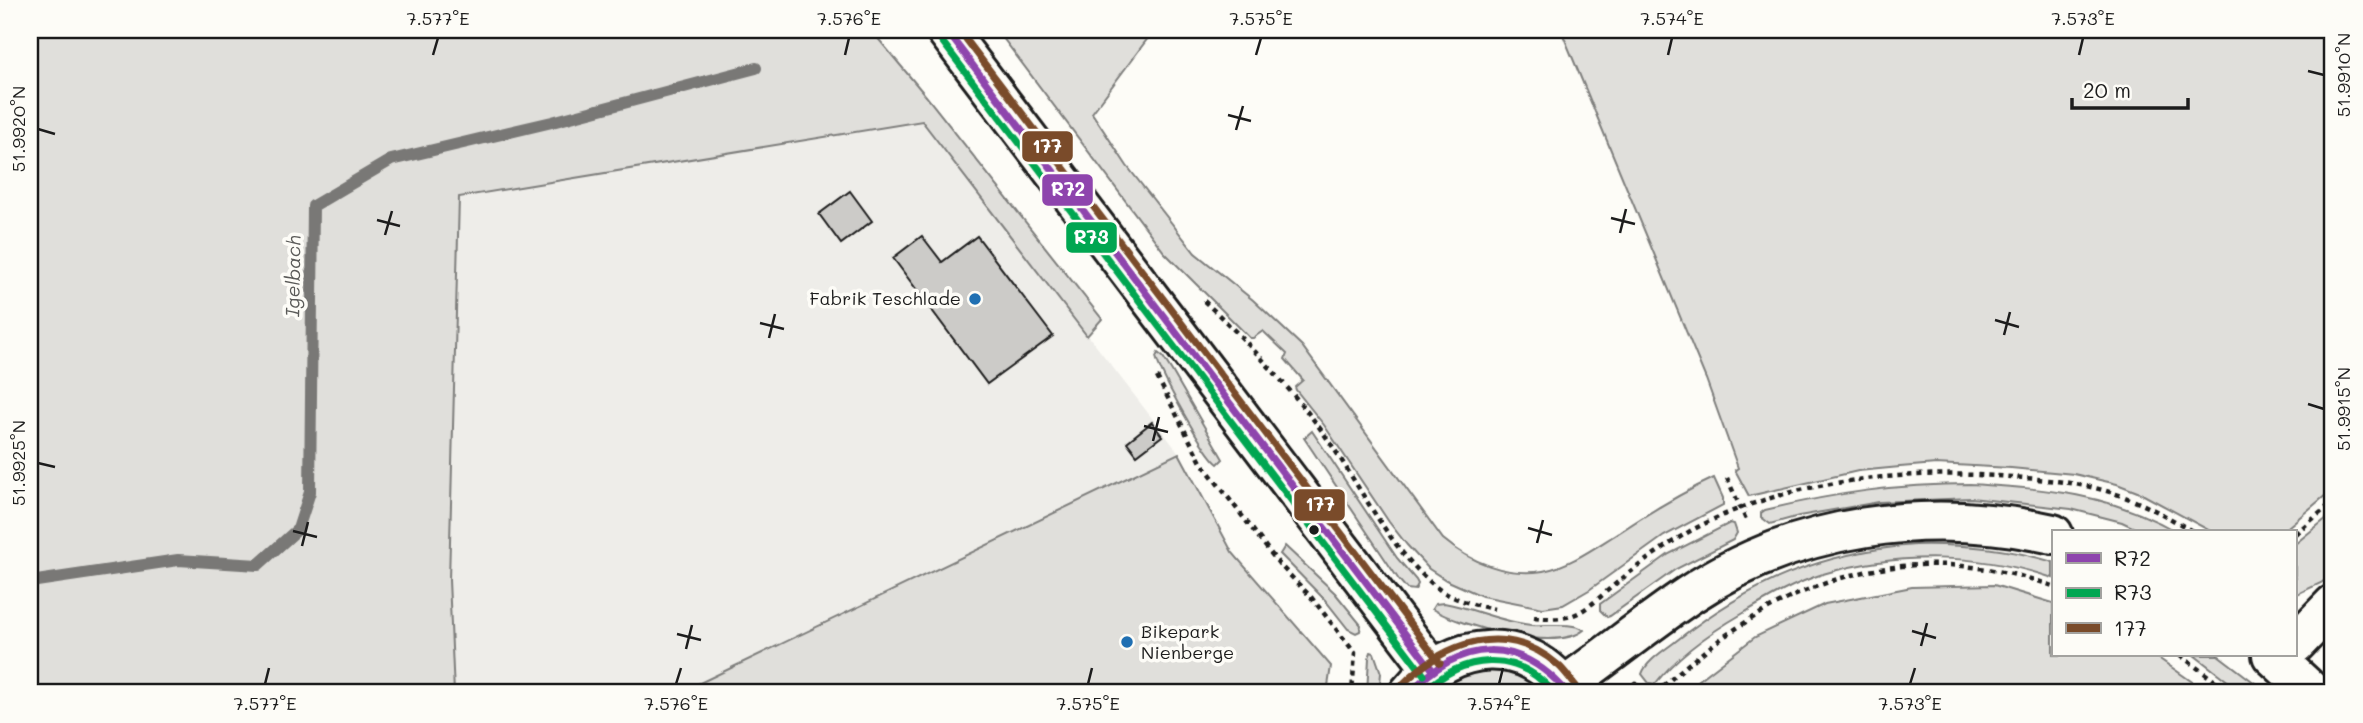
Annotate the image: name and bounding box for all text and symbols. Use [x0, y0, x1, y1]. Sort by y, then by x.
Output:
text: 7.577°E [406, 6, 470, 30]
text: 7.576°E [817, 6, 881, 30]
text: 7.575°E [1229, 6, 1293, 30]
text: 7.574°E [1640, 6, 1704, 30]
text: 7.573°E [2051, 6, 2115, 30]
text: 51.9910°N [2331, 33, 2355, 117]
scale bar [2072, 66, 2188, 110]
text: 20 m [2083, 76, 2131, 103]
text: 51.9920°N [6, 86, 30, 172]
line badge: 177 [1021, 130, 1074, 163]
text: 177 [1032, 133, 1062, 158]
line badge: R72 [1041, 173, 1094, 207]
text: R72 [1051, 176, 1085, 201]
line badge: R73 [1065, 221, 1118, 254]
text: R73 [1073, 224, 1109, 249]
water label: Igelbach [279, 235, 306, 317]
place label: Fabrik Teschlade [809, 286, 961, 310]
marker: Fabrik Teschlade [967, 291, 983, 307]
text: 51.9915°N [2331, 367, 2355, 451]
text: 51.9925°N [6, 420, 30, 506]
line badge: 177 [1293, 488, 1346, 522]
text: 177 [1305, 491, 1335, 516]
unlabelled marker [1307, 523, 1321, 537]
legend [2052, 530, 2296, 656]
text: R72 [2114, 544, 2151, 571]
text: R73 [2114, 578, 2151, 605]
text: 177 [2114, 614, 2147, 641]
place label: Bikepark Nienberge [1141, 619, 1234, 664]
marker: Bikepark Nienberge [1119, 634, 1135, 650]
text: 7.577°E [233, 691, 297, 715]
text: 7.576°E [644, 691, 708, 715]
text: 7.575°E [1056, 691, 1120, 715]
text: 7.574°E [1467, 691, 1531, 715]
text: 7.573°E [1878, 691, 1942, 715]

